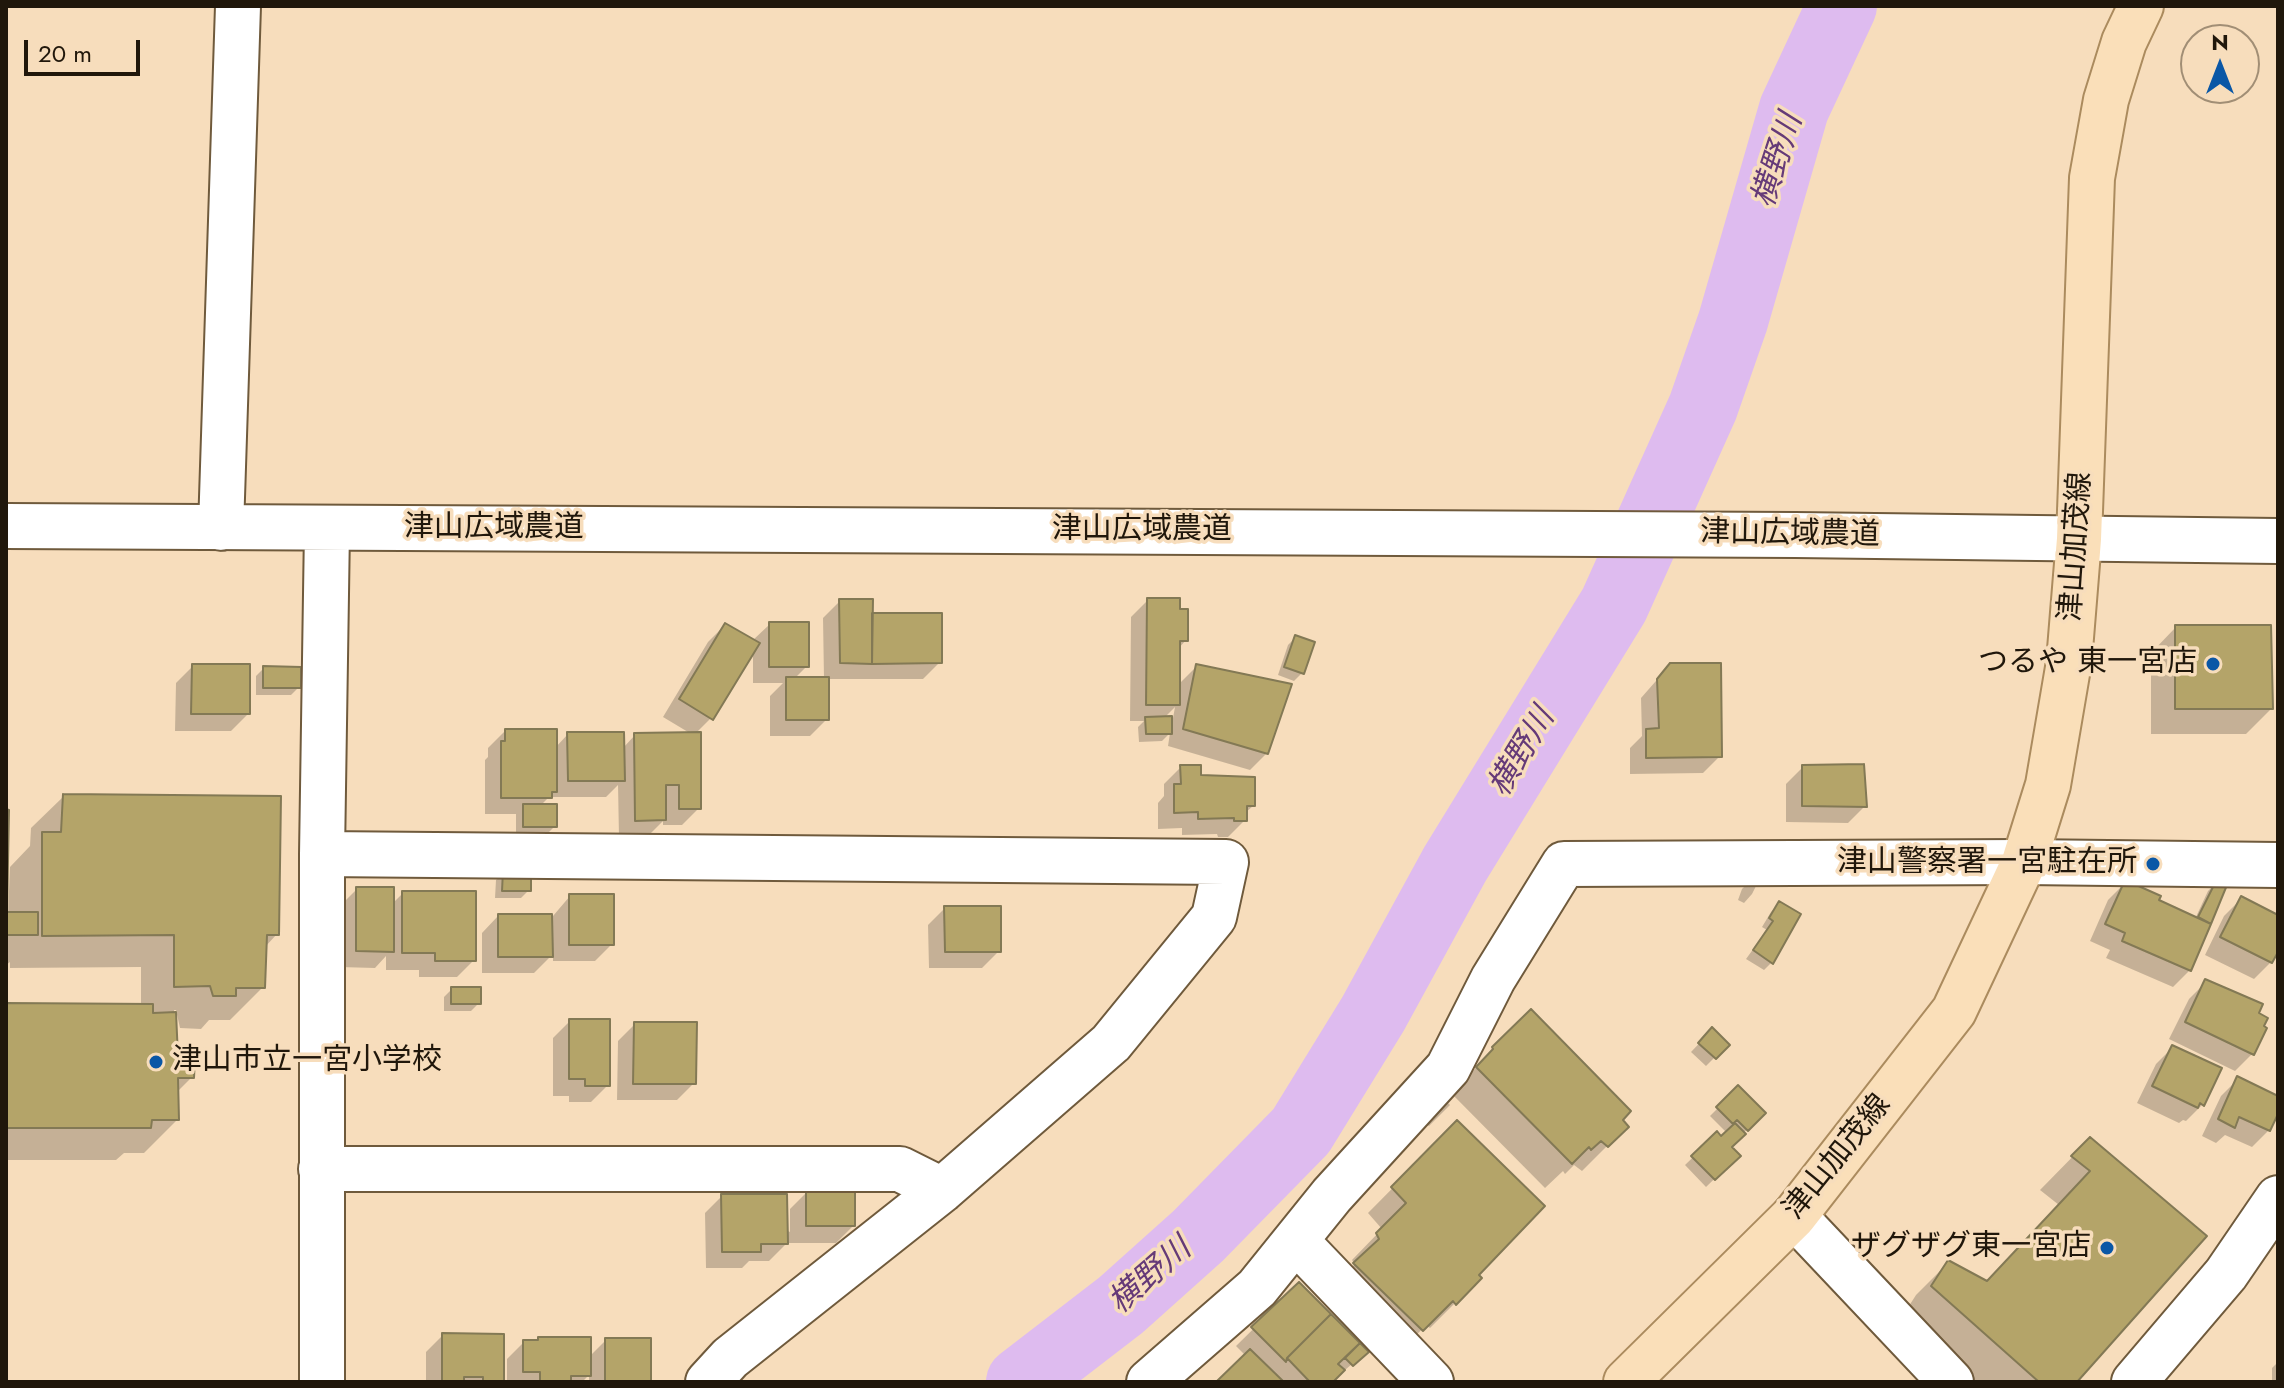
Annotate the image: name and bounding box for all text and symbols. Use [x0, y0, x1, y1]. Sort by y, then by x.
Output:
scale bar [28, 24, 144, 74]
north arrow [2180, 24, 2260, 104]
text: N [2211, 26, 2229, 58]
text: 20 m [38, 36, 92, 71]
water label: 横野川 [1746, 109, 1812, 213]
street label: 津山加茂線 [2054, 471, 2100, 623]
street label: 津山広域農道 [404, 511, 584, 547]
street label: 津山広域農道 [1052, 513, 1232, 549]
street label: 津山広域農道 [1700, 515, 1880, 555]
place label: つるや 東一宮店 [1978, 646, 2197, 682]
marker: つるや 東一宮店 [2204, 655, 2222, 673]
water label: 横野川 [1482, 702, 1564, 804]
place label: 津山警察署一宮駐在所 [1837, 846, 2137, 882]
marker: 津山警察署一宮駐在所 [2144, 855, 2162, 873]
place label: 津山市立一宮小学校 [172, 1044, 442, 1080]
marker: 津山市立一宮小学校 [147, 1053, 165, 1071]
street label: 津山加茂線 [1777, 1088, 1899, 1228]
place label: ザグザグ東一宮店 [1851, 1230, 2091, 1266]
water label: 横野川 [1102, 1231, 1200, 1323]
marker: ザグザグ東一宮店 [2098, 1239, 2116, 1257]

